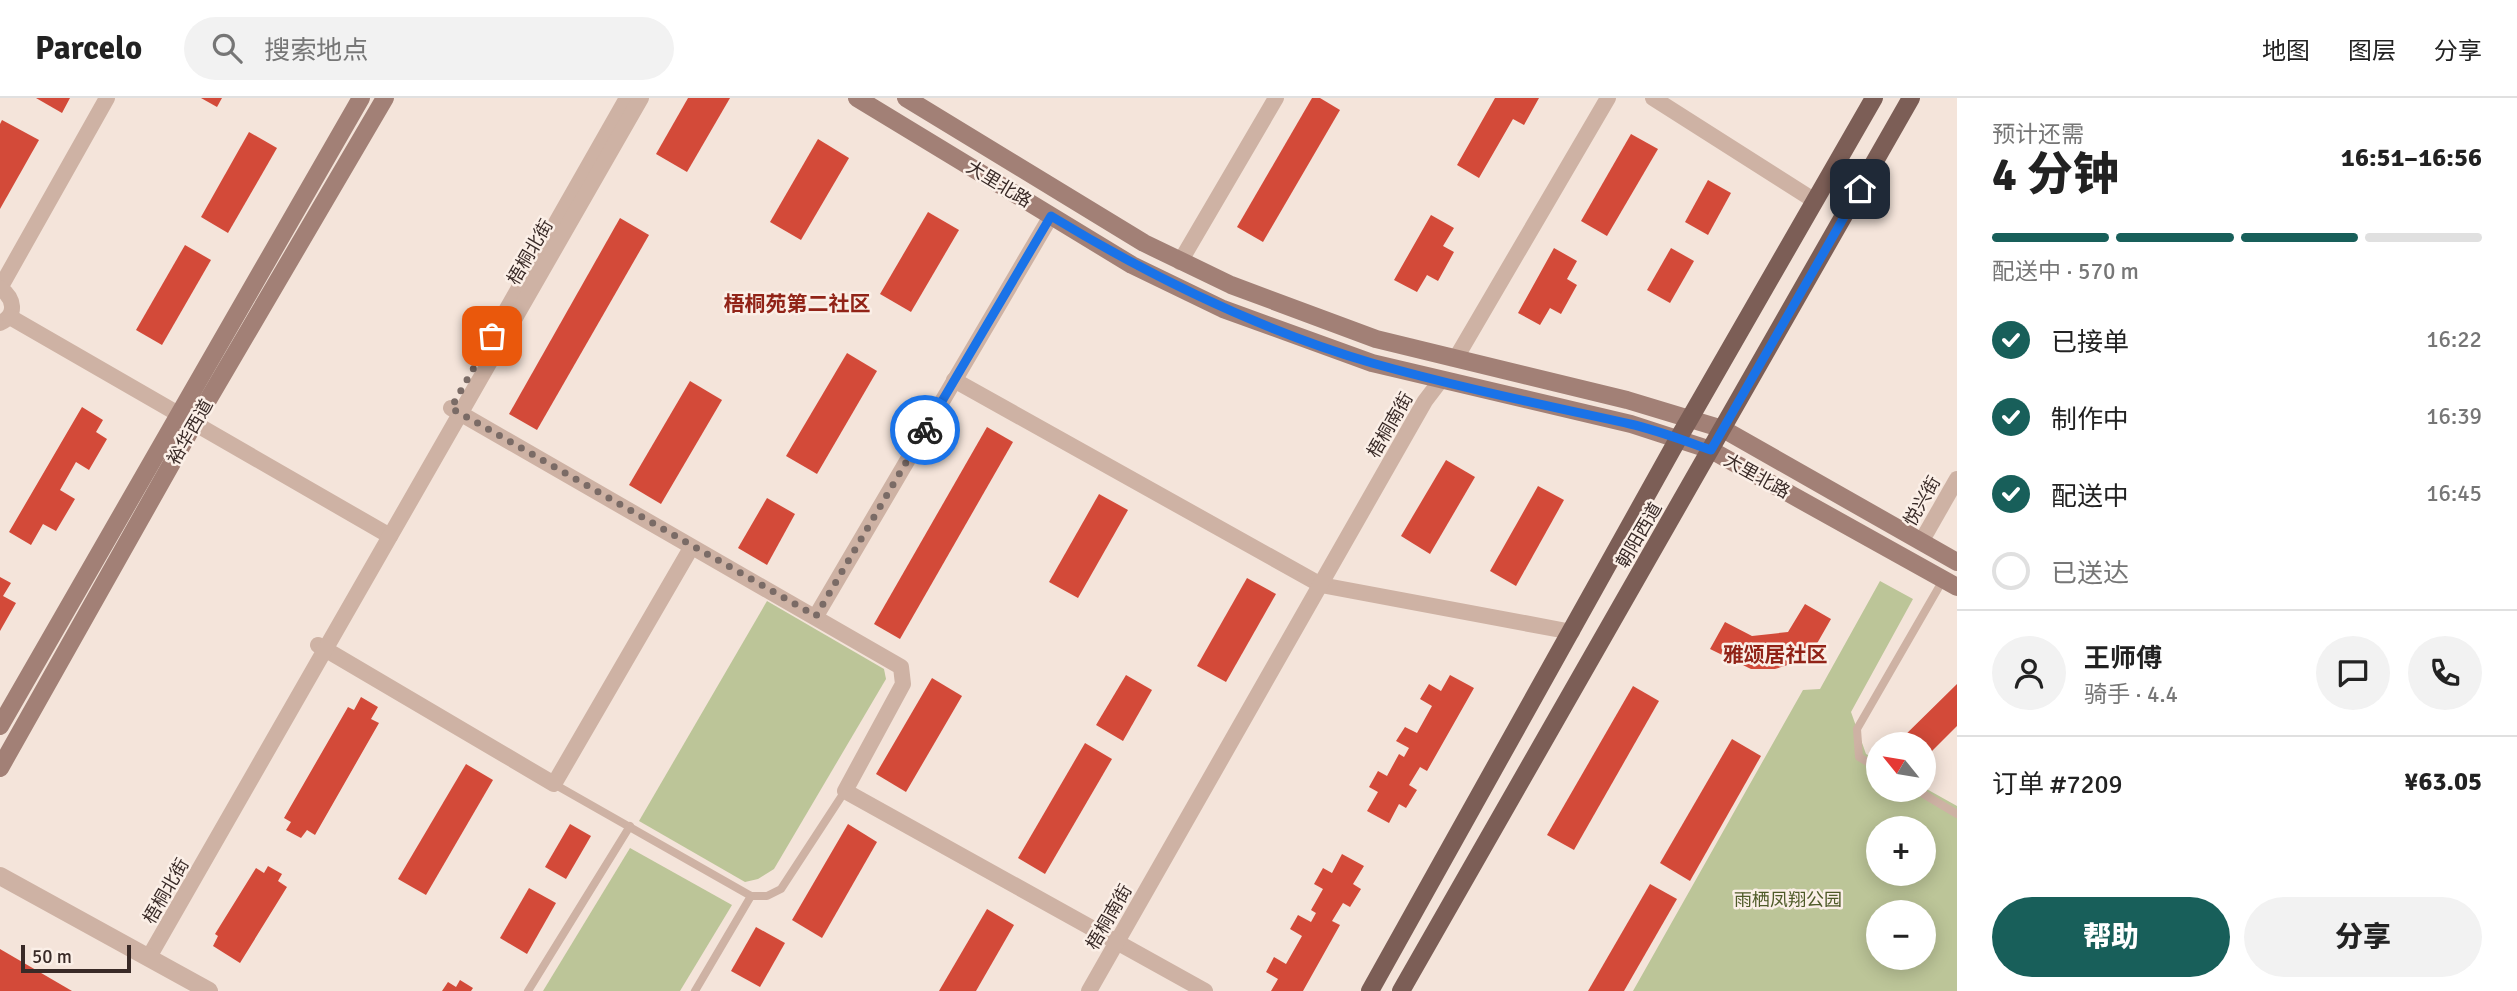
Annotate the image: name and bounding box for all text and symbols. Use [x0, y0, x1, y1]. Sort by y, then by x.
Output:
search box [184, 17, 674, 80]
text: Parcelo [35, 28, 142, 69]
icon: search [208, 29, 246, 67]
text: 搜索地点 [264, 35, 368, 67]
text: 地图 [2262, 36, 2310, 66]
text: 图层 [2348, 36, 2396, 66]
text: 分享 [2434, 36, 2482, 66]
text: 预计还需 [1992, 120, 2084, 149]
text: 16:51–16:56 [2341, 142, 2482, 174]
text: 4 分钟 [1992, 147, 2119, 203]
street label: 大里北路 [962, 156, 1036, 212]
pin [1830, 159, 1890, 219]
icon: home [1841, 170, 1879, 208]
street label: 梧桐北街 [502, 215, 558, 289]
text: 配送中 · 570 m [1992, 257, 2139, 286]
district label: 梧桐苑第二社区 [724, 291, 871, 317]
pin [462, 306, 522, 366]
icon: bag [473, 317, 511, 355]
icon: check [1992, 321, 2030, 359]
text: 16:22 [2426, 325, 2482, 354]
text: 已接单 [2051, 327, 2129, 359]
street label: 梧桐南街 [1362, 388, 1418, 462]
street label: 裕华西道 [162, 395, 218, 469]
courier [890, 395, 960, 465]
icon: check [1992, 398, 2030, 436]
text: 16:39 [2426, 402, 2482, 431]
text: 制作中 [2051, 404, 2129, 436]
icon: bike [906, 411, 944, 449]
street label: 大里北路 [1720, 449, 1794, 503]
street label: 悦兴街 [1899, 472, 1945, 530]
icon: check [1992, 475, 2030, 513]
text: 16:45 [2426, 479, 2482, 508]
text: 配送中 [2051, 481, 2129, 513]
street label: 朝阳西道 [1611, 498, 1667, 572]
text: 已送达 [2051, 558, 2129, 590]
button: person [1992, 636, 2066, 710]
button: chat [2316, 636, 2390, 710]
button: phone [2408, 636, 2482, 710]
district label: 雅颂居社区 [1723, 642, 1828, 668]
text: 王师傅 [2084, 643, 2162, 675]
text: 骑手 · 4.4 [2084, 680, 2178, 709]
north arrow [1866, 732, 1936, 802]
map controls [1866, 732, 1936, 970]
text: ¥63.05 [2404, 766, 2482, 798]
text: 订单 #7209 [1992, 769, 2123, 801]
button: + [1866, 816, 1936, 886]
street label: 梧桐北街 [138, 854, 194, 928]
street label: 梧桐南街 [1081, 880, 1137, 954]
park label: 雨栖凤翔公园 [1734, 889, 1842, 911]
button: 帮助 [1992, 897, 2230, 977]
button: 分享 [2244, 897, 2482, 977]
button: − [1866, 900, 1936, 970]
scale bar [21, 942, 131, 974]
text: 50 m [32, 945, 72, 969]

